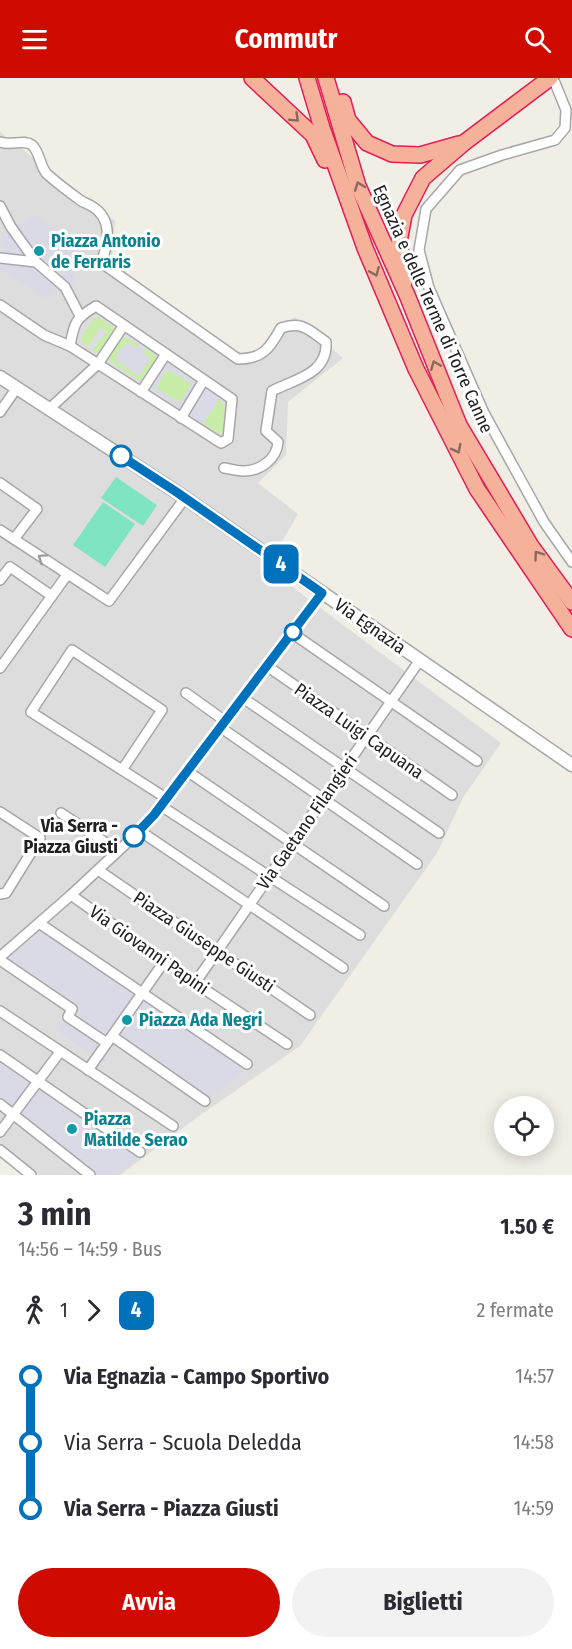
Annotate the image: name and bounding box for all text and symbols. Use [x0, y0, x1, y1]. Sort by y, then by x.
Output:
icon: menu [18, 23, 51, 56]
text: Commutr [235, 23, 337, 55]
icon: search [521, 23, 554, 56]
one-way arrow [288, 110, 299, 121]
one-way arrow [353, 181, 366, 192]
street label: Egnazia e delle Terme di Torre Canne [368, 182, 498, 437]
place label: Piazza Antonio de Ferraris [51, 230, 161, 273]
marker: Piazza Antonio de Ferraris [32, 244, 46, 258]
one-way arrow [368, 265, 380, 276]
one-way arrow [430, 361, 442, 372]
one-way arrow [449, 442, 461, 453]
unlabelled marker [110, 445, 132, 467]
line badge: 4 [262, 544, 300, 584]
one-way arrow [534, 550, 545, 561]
text: 4 [276, 551, 286, 577]
one-way arrow [38, 554, 48, 566]
street label: Via Egnazia [330, 593, 410, 659]
unlabelled marker [284, 623, 302, 641]
street label: Piazza Luigi Capuana [290, 678, 428, 784]
street label: Via Gaetano Filangieri [252, 750, 362, 894]
place label: Via Serra - Piazza Giusti [24, 815, 118, 858]
marker: Via Serra - Piazza Giusti [123, 825, 145, 847]
street label: Piazza Giuseppe Giusti [129, 887, 279, 997]
street label: Via Giovanni Papini [85, 901, 213, 999]
place label: Piazza Ada Negri [139, 1009, 262, 1031]
marker: Piazza Ada Negri [120, 1013, 134, 1027]
map controls [494, 1096, 554, 1156]
button: locate [494, 1096, 554, 1156]
place label: Piazza Matilde Serao [84, 1108, 188, 1151]
marker: Piazza Matilde Serao [65, 1122, 79, 1136]
text: 3 min [18, 1194, 92, 1234]
text: 1.50 € [500, 1213, 554, 1240]
text: 14:56 – 14:59 · Bus [18, 1237, 162, 1261]
icon: walk [18, 1294, 51, 1327]
icon: forward [77, 1294, 110, 1327]
text: 4 [131, 1297, 142, 1323]
text: 1 [60, 1298, 68, 1322]
text: 2 fermate [476, 1298, 554, 1322]
text: Via Egnazia - Campo Sportivo [64, 1363, 329, 1390]
text: 14:57 [515, 1364, 554, 1388]
text: Via Serra - Scuola Deledda [64, 1429, 302, 1456]
text: 14:58 [513, 1430, 554, 1454]
text: Via Serra - Piazza Giusti [64, 1495, 279, 1522]
text: 14:59 [514, 1496, 554, 1520]
button: Avvia [18, 1568, 280, 1637]
button: Biglietti [292, 1568, 554, 1637]

